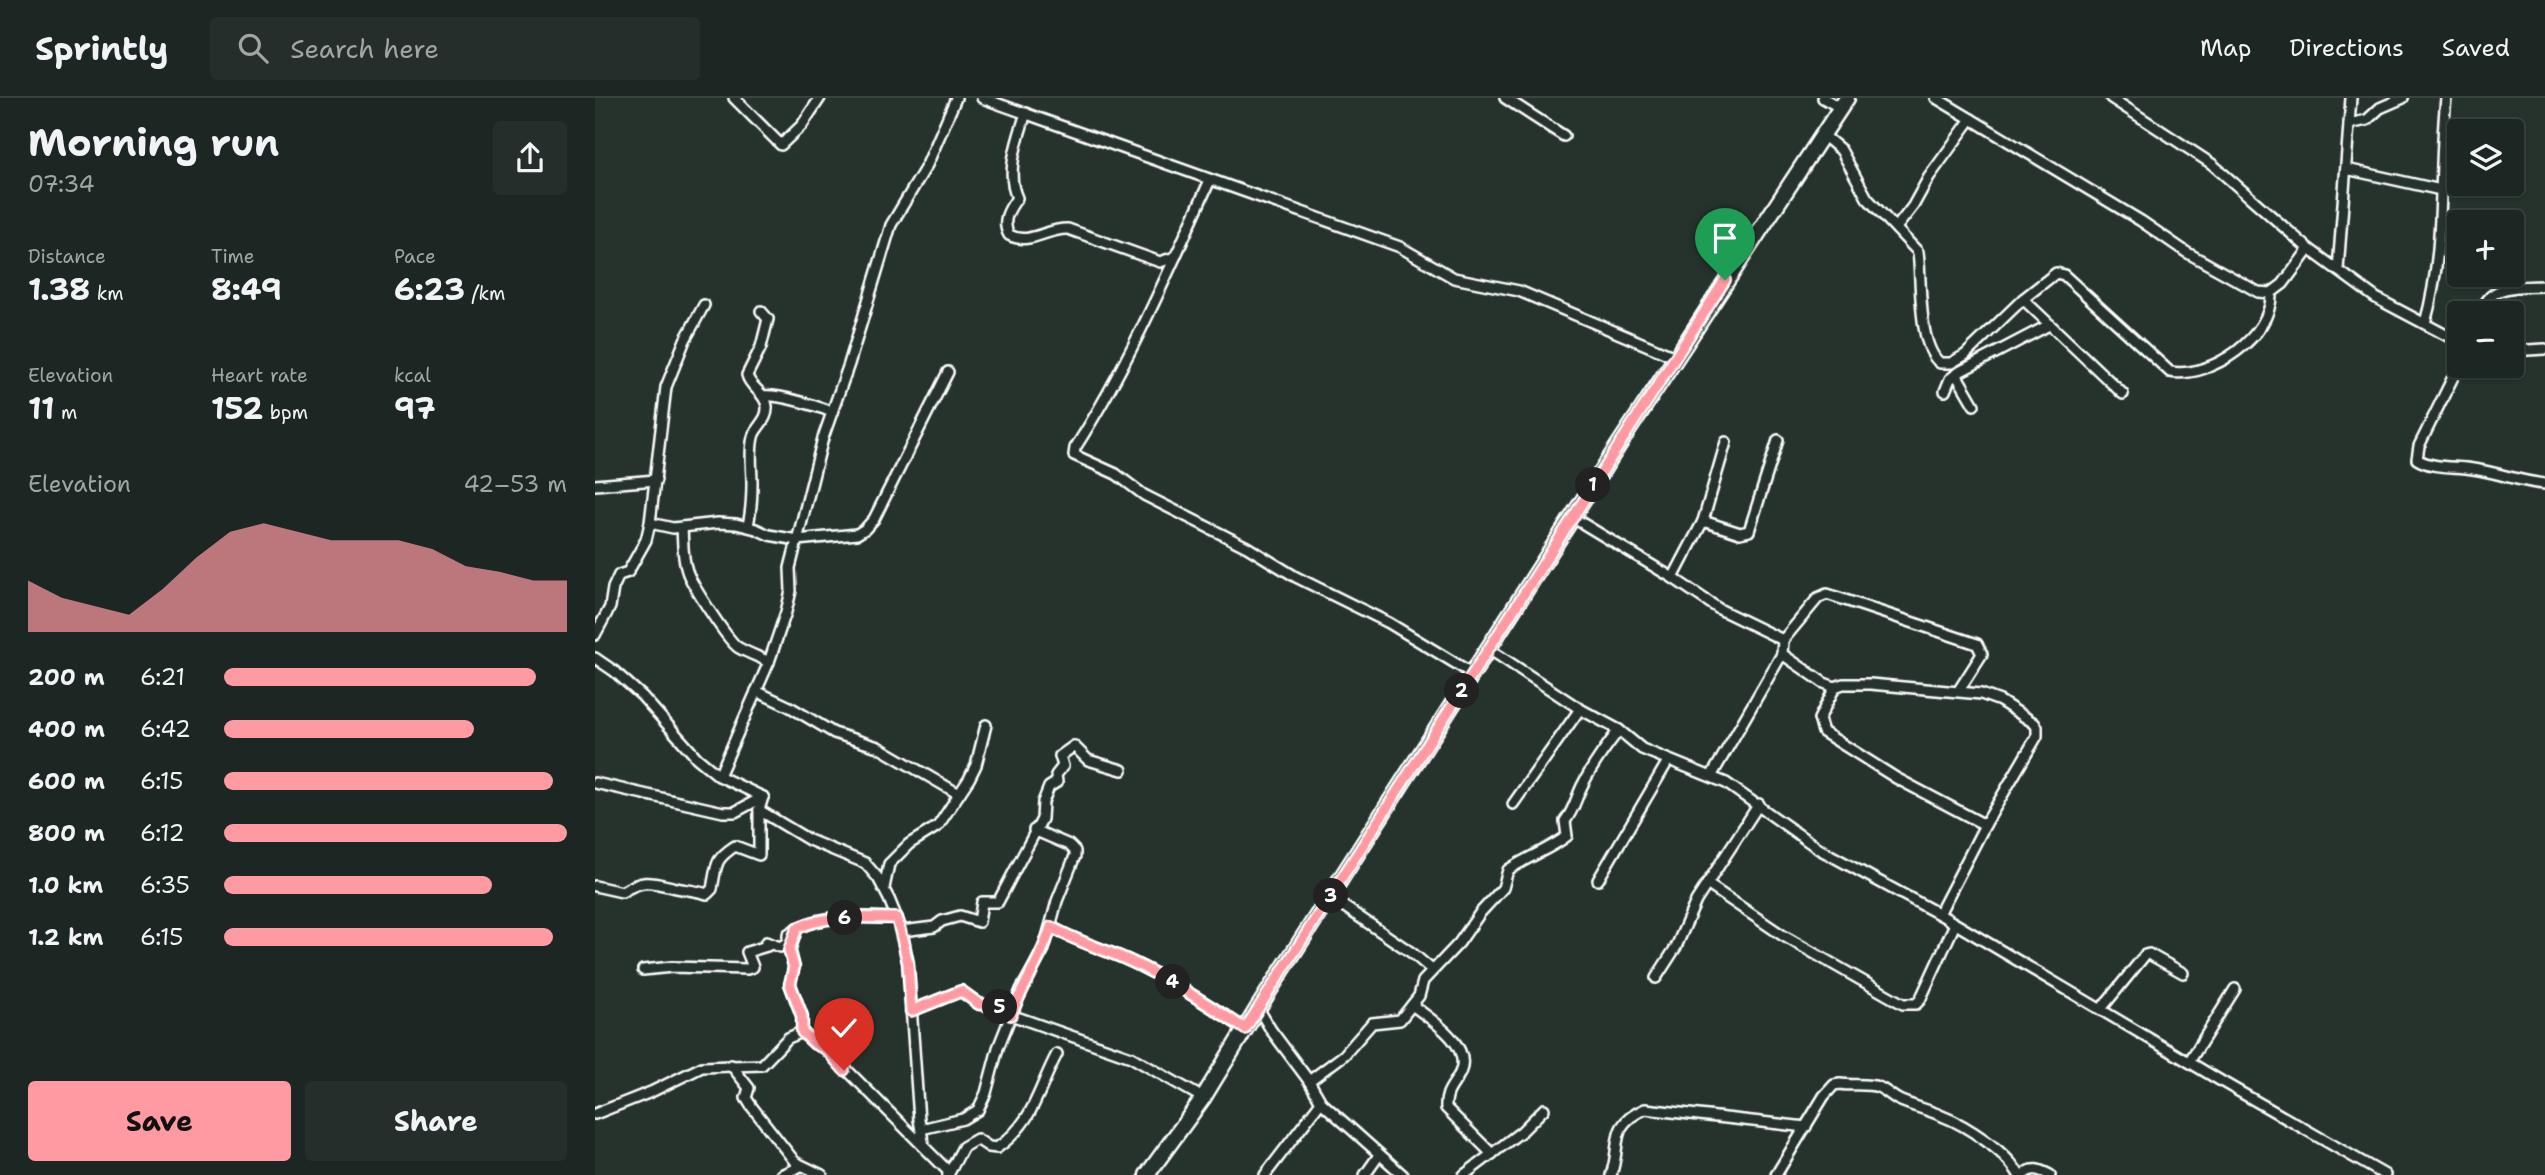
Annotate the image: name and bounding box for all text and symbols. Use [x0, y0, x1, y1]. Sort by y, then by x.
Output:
search box [210, 17, 700, 80]
text: Sprintly [35, 26, 168, 71]
icon: search [234, 29, 272, 67]
text: Search here [290, 31, 439, 66]
text: Map [2200, 32, 2251, 64]
text: Directions [2289, 32, 2404, 64]
text: Saved [2442, 32, 2510, 64]
text: Morning run [28, 117, 279, 168]
map controls [2447, 119, 2524, 378]
button: layers [2447, 119, 2524, 196]
button: share [493, 121, 567, 195]
text: 07:34 [28, 169, 95, 199]
pin [1695, 208, 1755, 280]
button: + [2447, 210, 2524, 287]
icon: arrive [1706, 219, 1744, 257]
text: Distance [28, 244, 106, 269]
text: Time [211, 244, 255, 269]
text: Pace [394, 244, 436, 269]
text: 1.38 [28, 269, 90, 310]
text: 8:49 [211, 269, 282, 310]
text: 6:23 [394, 269, 465, 310]
text: km [90, 281, 124, 306]
text: /km [465, 281, 505, 306]
button: − [2447, 301, 2524, 378]
text: Elevation [28, 363, 113, 388]
text: Heart rate [211, 363, 308, 388]
text: kcal [394, 363, 431, 388]
text: 11 [28, 388, 55, 429]
text: 152 [211, 388, 263, 429]
text: 97 [394, 388, 435, 429]
text: m [55, 400, 77, 425]
text: bpm [263, 400, 308, 425]
pin: 1 [1576, 468, 1611, 502]
text: Elevation [28, 469, 131, 499]
text: 42–53 m [464, 469, 567, 499]
text: 1 [1588, 472, 1597, 497]
text: 200 m [28, 662, 105, 692]
text: 6:21 [140, 662, 185, 692]
pin: 2 [1445, 674, 1479, 708]
text: 2 [1455, 678, 1468, 703]
text: 400 m [28, 714, 105, 744]
text: 6:42 [140, 714, 191, 744]
text: 600 m [28, 766, 105, 796]
text: 6:15 [140, 766, 183, 796]
text: 800 m [28, 818, 105, 848]
text: 6:12 [140, 818, 185, 848]
text: 1.0 km [28, 870, 103, 900]
text: 6:35 [140, 870, 190, 900]
pin: 3 [1313, 878, 1349, 914]
text: 3 [1324, 883, 1337, 908]
pin: 6 [827, 900, 863, 936]
text: 6 [838, 905, 851, 930]
text: 1.2 km [28, 922, 104, 952]
text: 6:15 [140, 922, 183, 952]
pin: 4 [1155, 964, 1191, 1000]
text: 4 [1166, 969, 1179, 994]
pin: 5 [983, 990, 1017, 1024]
text: 5 [994, 994, 1005, 1019]
pin [814, 998, 874, 1070]
icon: check [825, 1009, 863, 1047]
button: Save [28, 1081, 291, 1161]
button: Share [305, 1081, 567, 1161]

